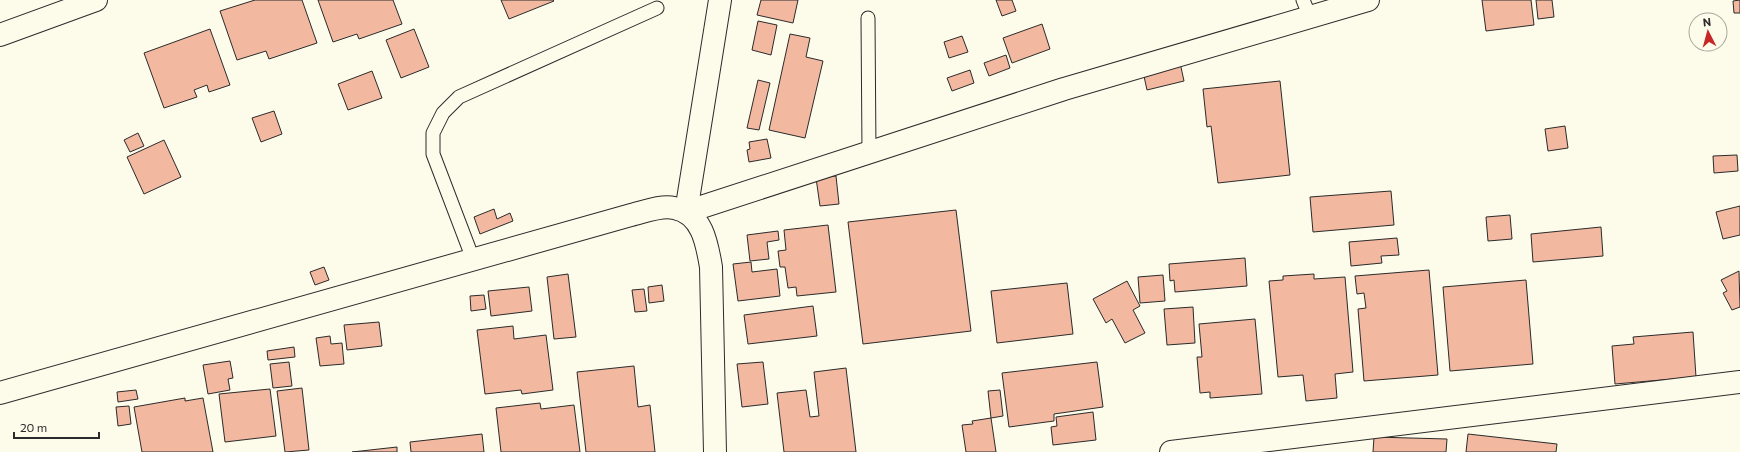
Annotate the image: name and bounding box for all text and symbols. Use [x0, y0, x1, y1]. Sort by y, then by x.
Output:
north arrow [1688, 12, 1728, 52]
text: N [1702, 15, 1712, 28]
scale bar [14, 414, 99, 440]
text: 20 m [20, 420, 47, 434]

